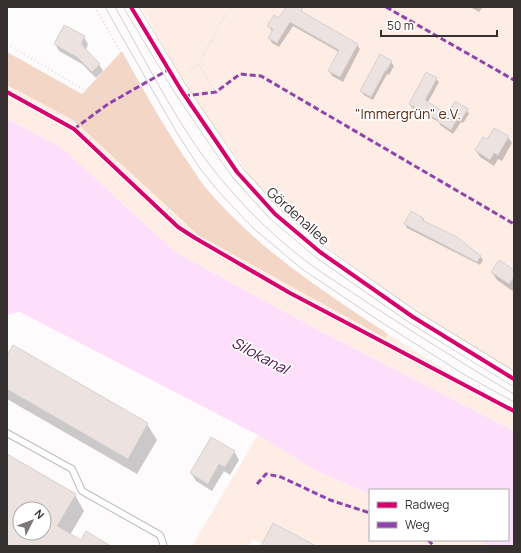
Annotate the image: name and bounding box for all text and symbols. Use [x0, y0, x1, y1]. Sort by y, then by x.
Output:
scale bar [381, 12, 497, 38]
text: 50 m [387, 17, 414, 34]
park label: "Immergrün" e.V. [355, 104, 461, 123]
street label: Gördenallee [263, 182, 334, 249]
water label: Silokanal [228, 332, 295, 380]
legend [369, 489, 509, 541]
text: Radweg [405, 496, 449, 513]
north arrow [12, 501, 52, 541]
text: N [32, 506, 48, 522]
text: Weg [405, 516, 430, 533]

